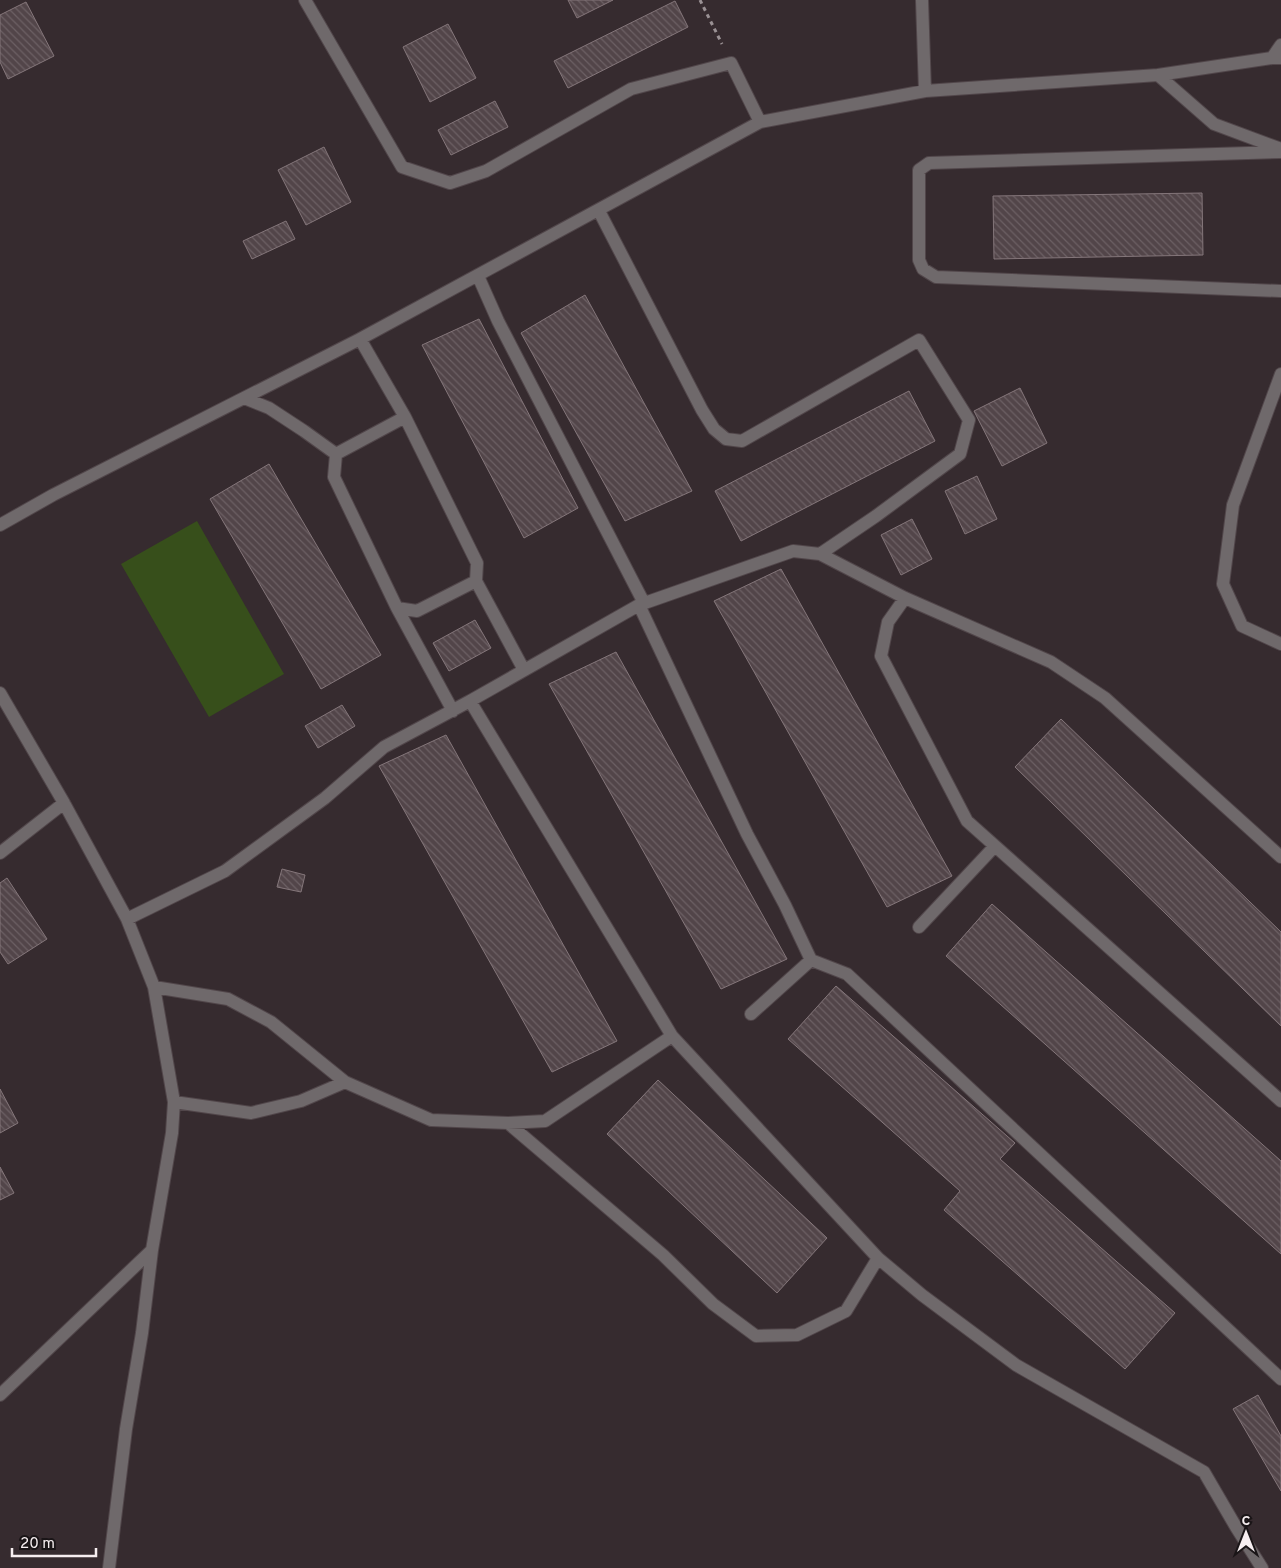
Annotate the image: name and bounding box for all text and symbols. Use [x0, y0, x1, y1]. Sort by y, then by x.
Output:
north arrow [1221, 1508, 1271, 1558]
text: С [1242, 1513, 1251, 1530]
scale bar [12, 1526, 96, 1558]
text: 20 m [20, 1535, 55, 1554]

